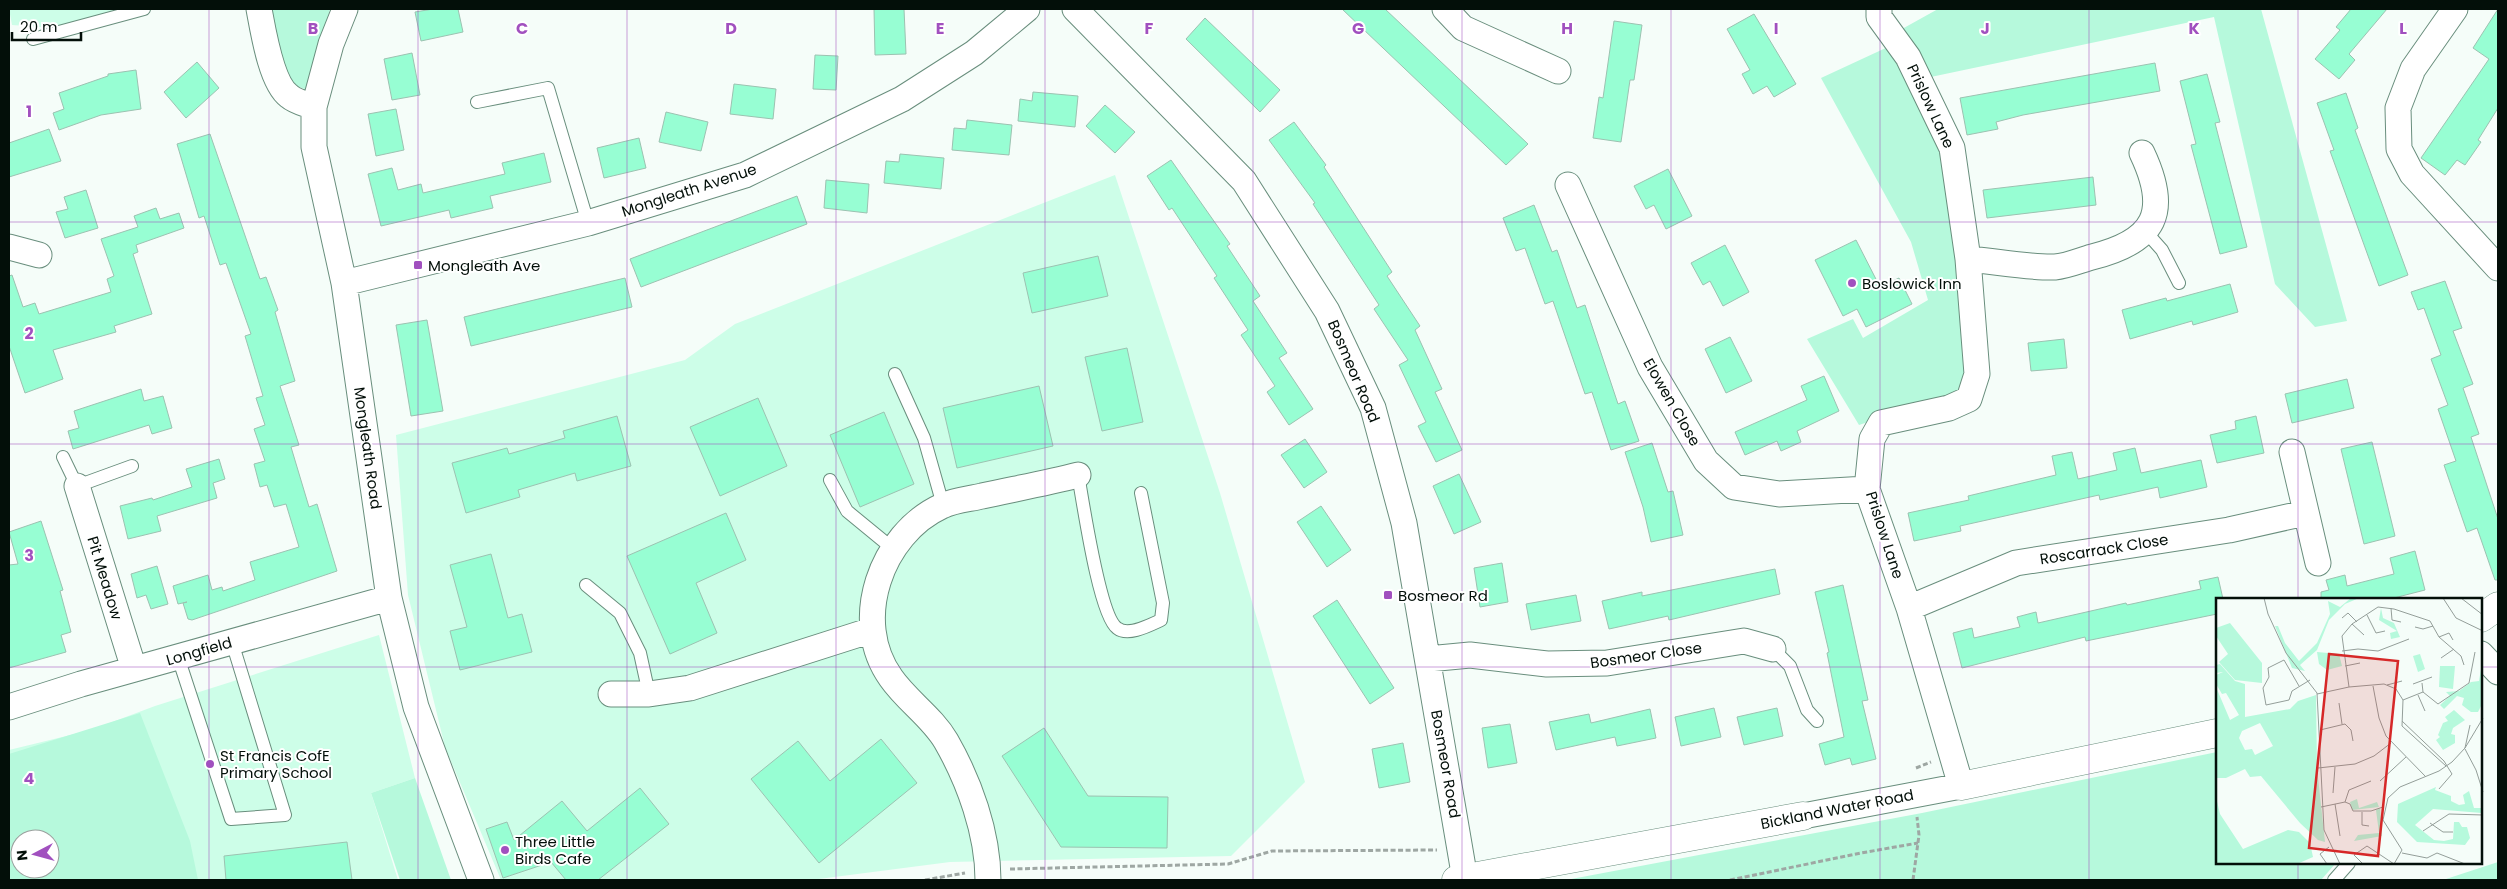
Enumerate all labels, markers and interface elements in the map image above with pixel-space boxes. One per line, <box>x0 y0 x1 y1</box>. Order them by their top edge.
scale bar <box>12 10 81 42</box>
text: 20 m <box>20 16 58 37</box>
text: B <box>308 17 318 40</box>
text: C <box>516 17 528 40</box>
text: D <box>725 17 737 40</box>
text: E <box>936 17 944 40</box>
text: F <box>1145 17 1154 40</box>
text: G <box>1352 17 1364 40</box>
text: H <box>1561 17 1573 40</box>
text: I <box>1774 17 1778 40</box>
text: J <box>1980 17 1990 40</box>
text: K <box>2188 17 2200 40</box>
text: L <box>2399 17 2407 40</box>
street label: Prislow Lane <box>1902 60 1960 152</box>
text: 1 <box>26 100 32 123</box>
street label: Mongleath Avenue <box>619 158 759 222</box>
place label: Mongleath Ave <box>428 255 540 276</box>
marker: Mongleath Ave <box>412 259 424 271</box>
place label: Boslowick Inn <box>1862 273 1962 294</box>
marker: Boslowick Inn <box>1846 277 1858 289</box>
street label: Bosmeor Road <box>1323 316 1385 426</box>
text: 2 <box>24 322 34 345</box>
street label: Elowen Close <box>1638 354 1706 450</box>
street label: Mongleath Road <box>349 385 387 511</box>
street label: Prislow Lane <box>1861 489 1909 581</box>
street label: Roscarrack Close <box>2038 528 2170 570</box>
street label: Pit Meadow <box>82 534 128 623</box>
text: 3 <box>24 544 34 567</box>
place label: Bosmeor Rd <box>1398 585 1488 606</box>
marker: Bosmeor Rd <box>1382 589 1394 601</box>
inset map <box>2216 598 2482 864</box>
street label: Longfield <box>164 632 234 670</box>
street label: Bosmeor Close <box>1589 637 1703 673</box>
street label: Bosmeor Road <box>1426 708 1466 820</box>
place label: St Francis CofE Primary School <box>220 745 332 783</box>
marker: St Francis CofE Primary School <box>204 758 216 770</box>
text: 4 <box>24 767 35 790</box>
street label: Bickland Water Road <box>1759 784 1915 834</box>
north arrow <box>10 829 60 879</box>
place label: Three Little Birds Cafe <box>515 831 595 869</box>
marker: Three Little Birds Cafe <box>499 844 511 856</box>
text: N <box>12 849 33 862</box>

